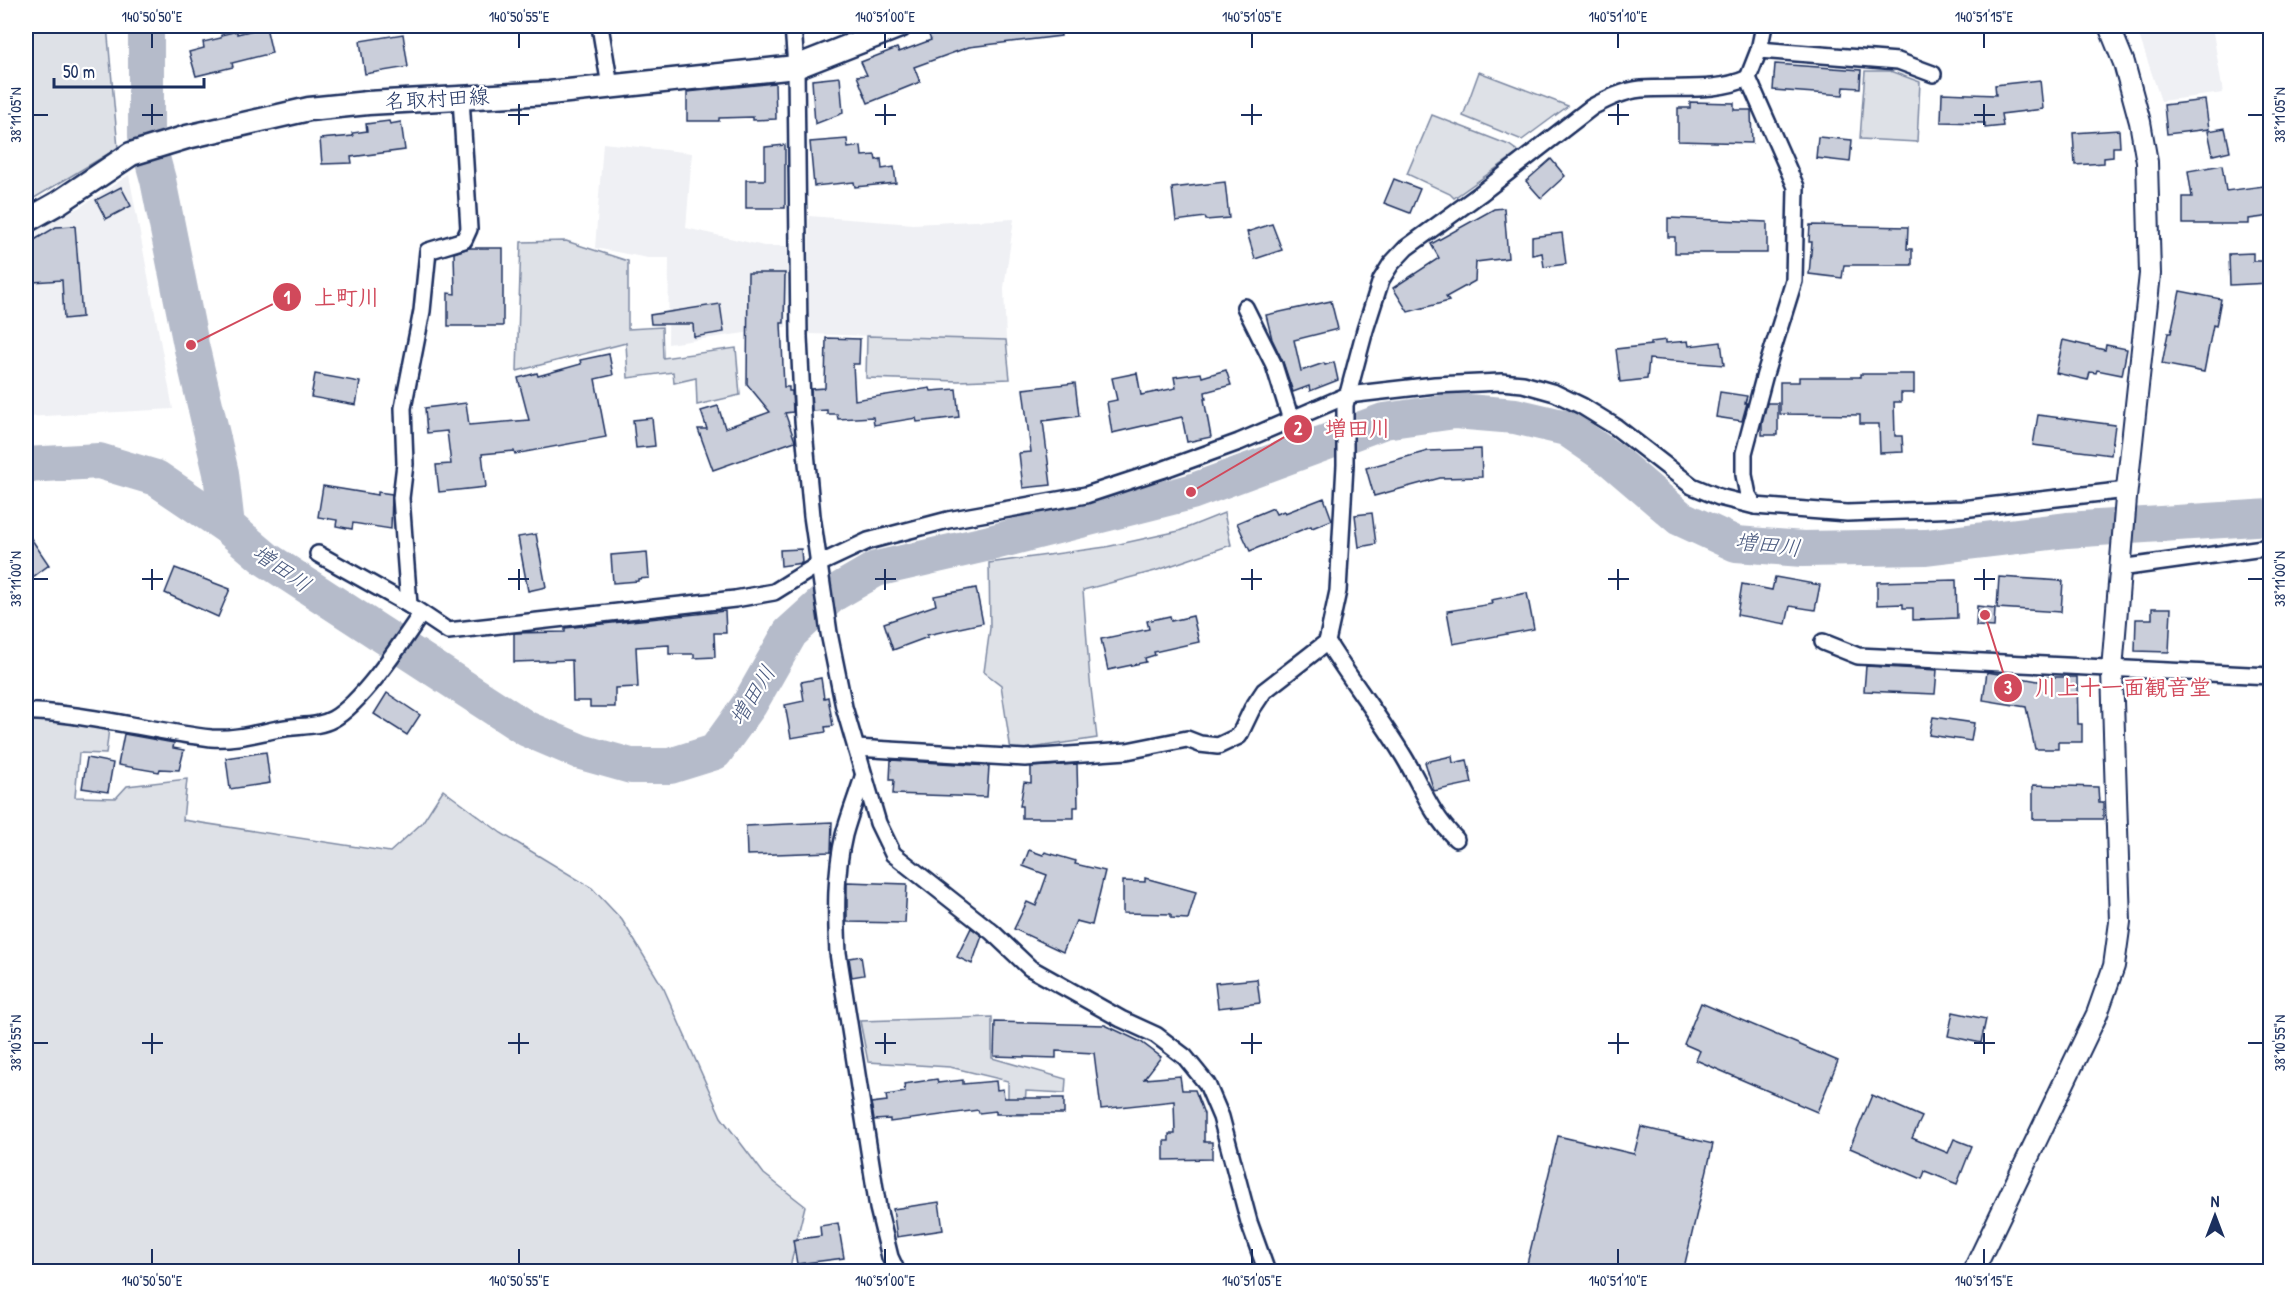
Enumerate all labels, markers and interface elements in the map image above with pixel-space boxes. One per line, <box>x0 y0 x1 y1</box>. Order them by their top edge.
text: 140°50'50"E <box>121 6 183 27</box>
text: 140°50'55"E <box>489 6 550 27</box>
text: 140°51'00"E <box>855 6 915 27</box>
text: 140°51'05"E <box>1222 6 1282 27</box>
text: 140°51'10"E <box>1589 6 1648 27</box>
text: 140°51'15"E <box>1955 6 2014 27</box>
scale bar <box>54 51 204 89</box>
text: 50 m <box>63 59 95 84</box>
street label: 名取村田線 <box>384 81 490 116</box>
text: 38°11'05"N <box>5 87 26 143</box>
text: 38°11'05"N <box>2269 87 2290 143</box>
callout: 上町川 <box>272 277 392 317</box>
text: 上町川 <box>314 282 380 312</box>
text: 1 <box>284 285 291 310</box>
callout: 増田川 <box>1283 409 1403 449</box>
text: 増田川 <box>1325 413 1391 443</box>
text: 2 <box>1294 416 1303 441</box>
water label: 増田川 <box>1733 525 1803 563</box>
water label: 増田川 <box>246 537 318 599</box>
text: 38°11'00"N <box>5 551 26 607</box>
text: 38°11'00"N <box>2269 551 2290 607</box>
water label: 増田川 <box>722 659 782 731</box>
callout: 川上十一面観音堂 <box>1993 668 2223 708</box>
text: 川上十一面観音堂 <box>2035 672 2211 702</box>
text: 3 <box>2004 675 2012 700</box>
text: 38°10'55"N <box>5 1015 26 1071</box>
text: 38°10'55"N <box>2269 1015 2290 1071</box>
north arrow <box>2185 1186 2245 1246</box>
text: N <box>2211 1190 2220 1212</box>
text: 140°50'50"E <box>121 1270 183 1291</box>
text: 140°50'55"E <box>489 1270 550 1291</box>
text: 140°51'00"E <box>855 1270 915 1291</box>
text: 140°51'05"E <box>1222 1270 1282 1291</box>
text: 140°51'10"E <box>1589 1270 1648 1291</box>
text: 140°51'15"E <box>1955 1270 2014 1291</box>

